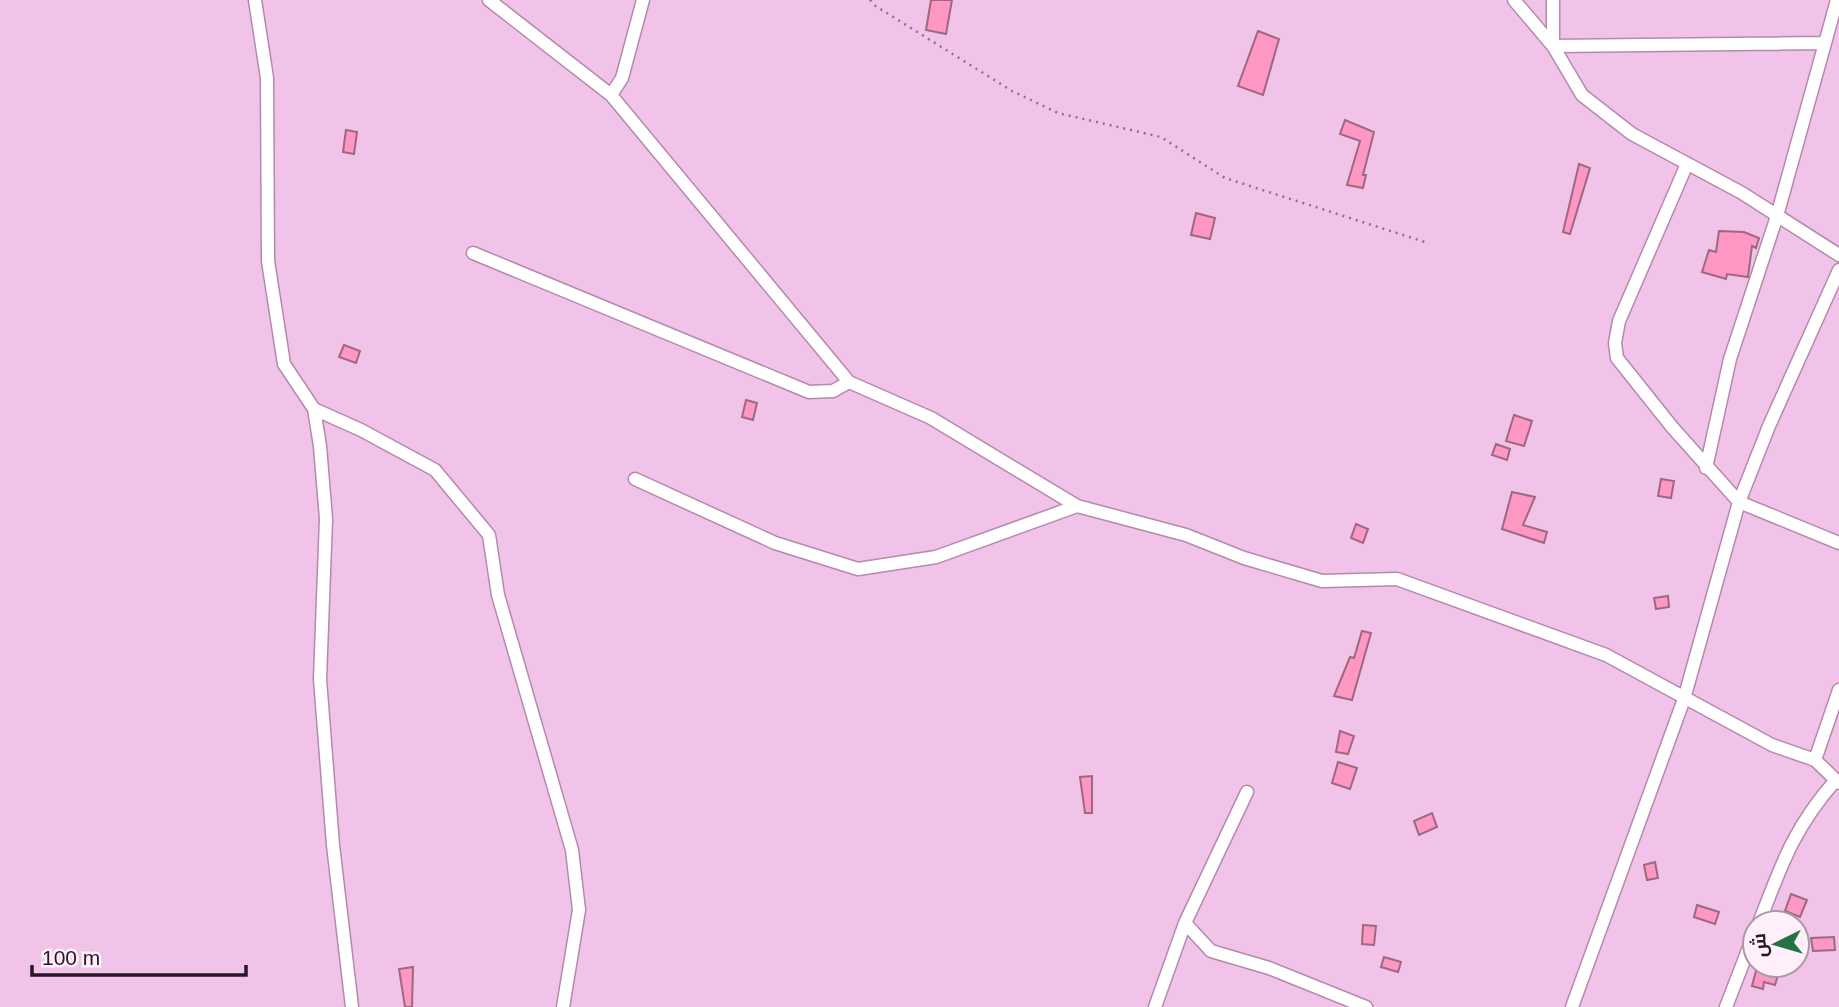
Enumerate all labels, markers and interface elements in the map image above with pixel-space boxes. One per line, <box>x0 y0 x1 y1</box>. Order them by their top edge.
north arrow <box>1741 909 1811 979</box>
text: ش <box>1748 932 1772 959</box>
scale bar <box>32 934 245 978</box>
text: 100 m <box>42 946 100 969</box>

